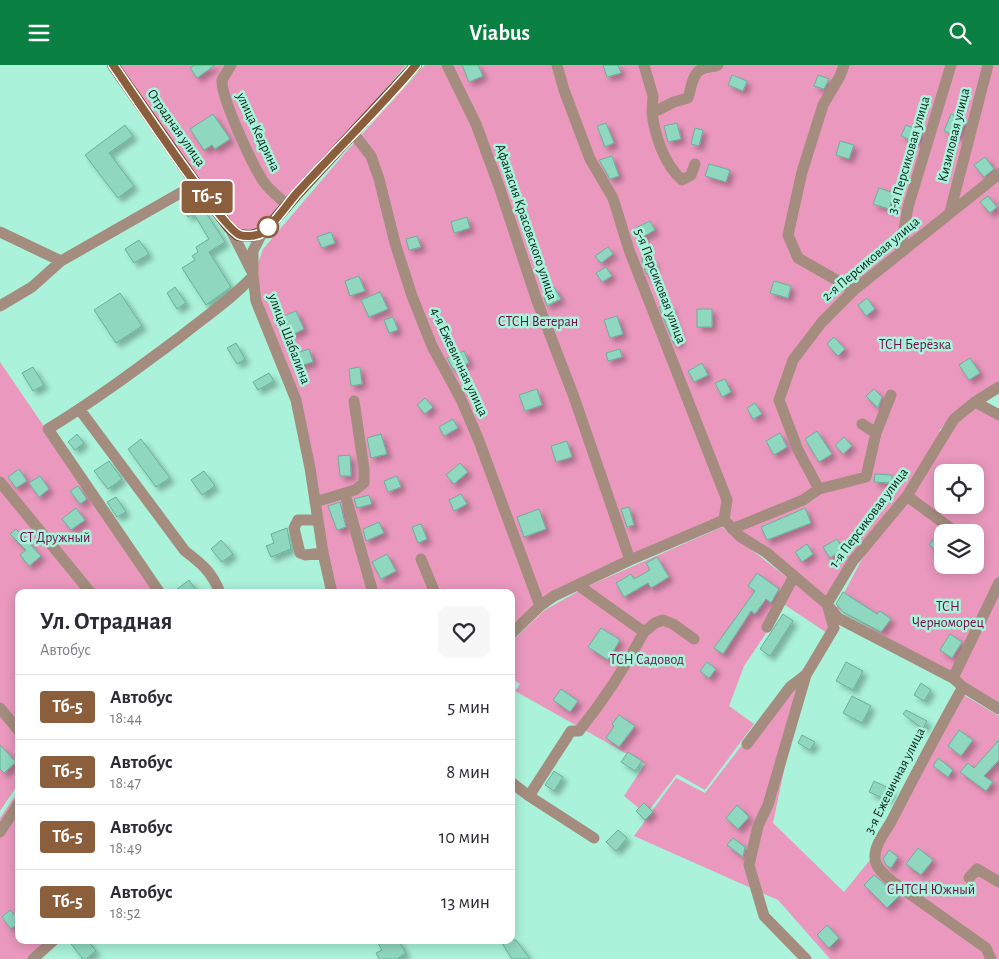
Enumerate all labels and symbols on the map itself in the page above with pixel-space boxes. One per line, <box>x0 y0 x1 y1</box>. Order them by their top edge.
street label: Кизиловая улица <box>936 86 973 183</box>
street label: Отрадная улица <box>144 87 208 170</box>
street label: улица Кедрина <box>233 90 283 174</box>
street label: 3-я Персиковая улица <box>885 94 933 215</box>
street label: Афанасия Красовского улица <box>493 142 559 302</box>
line badge: Тб-5 <box>172 181 242 213</box>
street label: 2-я Персиковая улица <box>820 214 923 304</box>
unlabelled marker <box>257 216 279 238</box>
street label: 5-я Персиковая улица <box>632 227 689 346</box>
street label: улица Шабалина <box>265 291 313 387</box>
street label: 4-я Ежевичная улица <box>428 305 491 419</box>
park label: СТСН Ветеран <box>498 315 578 329</box>
park label: ТСН Берёзка <box>879 338 952 352</box>
street label: 1-я Персиковая улица <box>827 465 911 570</box>
park label: СТ Дружный <box>19 531 91 545</box>
park label: ТСН Черноморец <box>912 600 984 630</box>
park label: ТСН Садовод <box>610 653 684 667</box>
street label: 3-я Ежевичная улица <box>862 725 928 836</box>
park label: СНТСН Южный <box>887 883 975 897</box>

